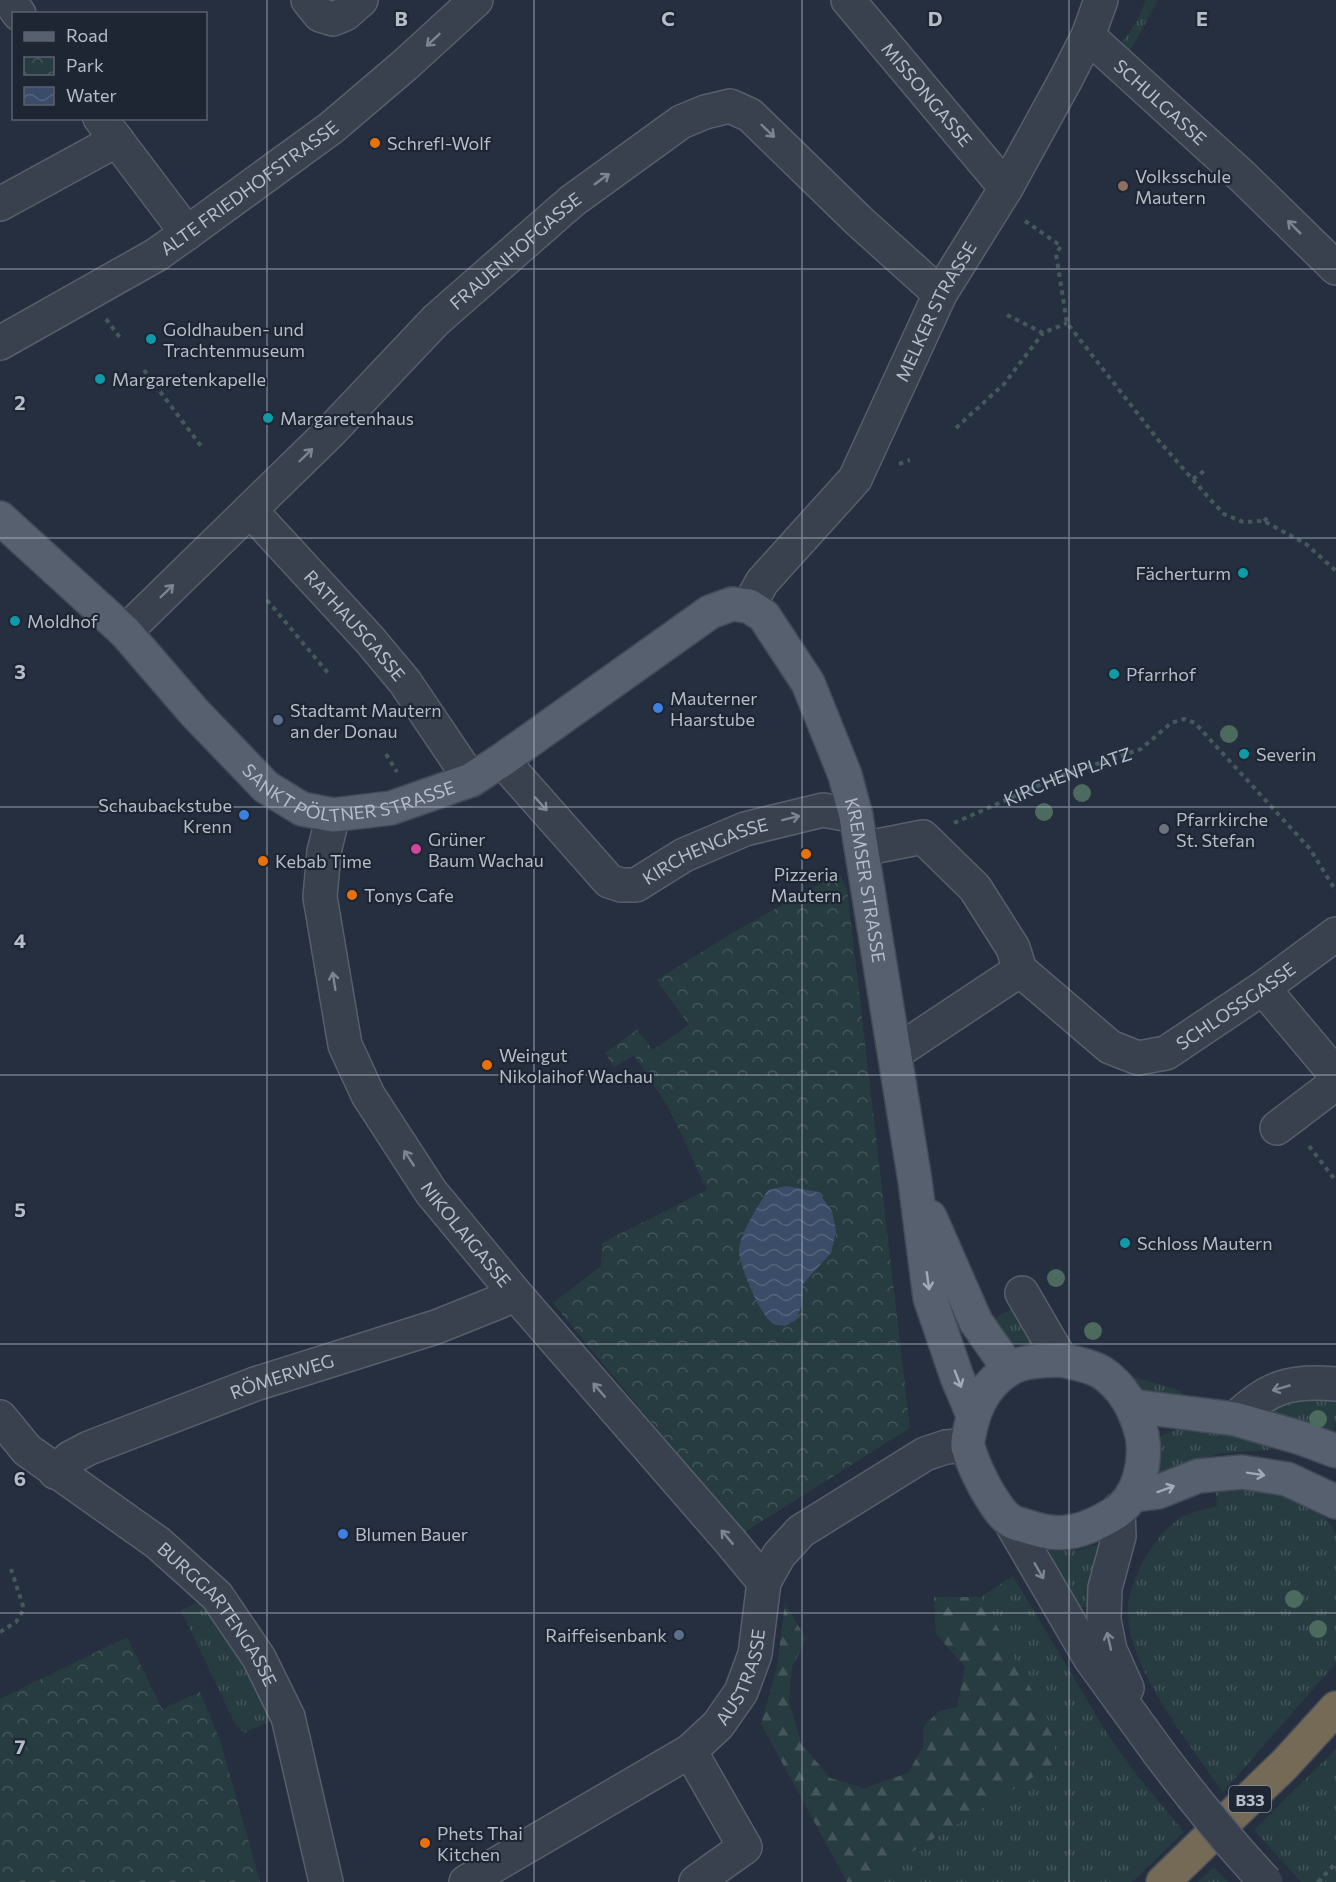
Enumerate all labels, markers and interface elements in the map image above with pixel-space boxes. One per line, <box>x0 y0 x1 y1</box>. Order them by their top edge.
text: B <box>394 6 408 30</box>
text: C <box>661 6 675 30</box>
text: D <box>928 6 942 30</box>
text: E <box>1196 6 1208 30</box>
legend <box>12 12 207 120</box>
text: Road <box>66 24 108 46</box>
one-way arrow <box>426 32 441 46</box>
street label: MISSONGASSE <box>877 38 977 151</box>
text: Park <box>66 54 104 76</box>
street label: SCHULGASSE <box>1110 54 1211 149</box>
text: Water <box>66 84 117 106</box>
street label: ALTE FRIEDHOFSTRASSE <box>156 116 343 260</box>
one-way arrow <box>760 124 775 139</box>
place label: Schrefl-Wolf <box>387 132 492 154</box>
marker: Schrefl-Wolf <box>368 136 382 150</box>
place label: Volksschule Mautern <box>1135 165 1231 208</box>
one-way arrow <box>594 173 610 185</box>
marker: Volksschule Mautern <box>1116 179 1130 193</box>
street label: FRAUENHOFGASSE <box>445 187 585 314</box>
one-way arrow <box>1287 220 1302 235</box>
street label: MELKER STRASSE <box>890 238 981 385</box>
place label: Goldhauben- und Trachtenmuseum <box>163 318 305 361</box>
marker: Goldhauben- und Trachtenmuseum <box>144 332 158 346</box>
place label: Margaretenkapelle <box>112 368 266 390</box>
marker: Margaretenkapelle <box>93 372 107 386</box>
text: 2 <box>14 390 26 414</box>
place label: Margaretenhaus <box>280 407 414 429</box>
marker: Margaretenhaus <box>261 411 275 425</box>
one-way arrow <box>299 447 314 462</box>
place label: Fächerturm <box>1135 562 1231 584</box>
street label: RATHAUSGASSE <box>300 565 410 685</box>
marker: Fächerturm <box>1236 566 1250 580</box>
one-way arrow <box>160 584 175 599</box>
place label: Moldhof <box>27 610 99 632</box>
marker: Moldhof <box>8 614 22 628</box>
text: 3 <box>14 659 26 683</box>
place label: Pfarrhof <box>1126 663 1197 685</box>
marker: Pfarrhof <box>1107 667 1121 681</box>
place label: Mauterner Haarstube <box>670 687 757 730</box>
place label: Stadtamt Mautern an der Donau <box>290 699 442 742</box>
marker: Mauterner Haarstube <box>651 701 665 715</box>
marker: Stadtamt Mautern an der Donau <box>271 713 285 727</box>
street label: KIRCHENPLATZ <box>1000 742 1134 811</box>
place label: Severin <box>1256 743 1316 765</box>
marker: Severin <box>1237 747 1251 761</box>
street label: SANKT PÖLTNER STRASSE <box>238 759 458 826</box>
place label: Schaubackstube Krenn <box>98 794 232 837</box>
street label: KREMSER STRASSE <box>841 795 891 964</box>
one-way arrow <box>534 796 548 811</box>
marker: Schaubackstube Krenn <box>237 808 251 822</box>
place label: Pfarrkirche St. Stefan <box>1176 808 1268 851</box>
one-way arrow <box>781 812 800 824</box>
street label: KIRCHENGASSE <box>638 813 770 889</box>
marker: Pfarrkirche St. Stefan <box>1157 822 1171 836</box>
place label: Grüner Baum Wachau <box>428 828 544 871</box>
marker: Grüner Baum Wachau <box>409 842 423 856</box>
marker: Pizzeria Mautern <box>799 847 813 861</box>
place label: Kebab Time <box>275 850 371 872</box>
marker: Kebab Time <box>256 854 270 868</box>
place label: Pizzeria Mautern <box>771 863 841 906</box>
place label: Tonys Cafe <box>364 884 454 906</box>
marker: Tonys Cafe <box>345 888 359 902</box>
text: 4 <box>14 928 26 952</box>
street label: SCHLOSSGASSE <box>1172 957 1299 1054</box>
one-way arrow <box>329 972 340 992</box>
place label: Weingut Nikolaihof Wachau <box>499 1044 653 1087</box>
marker: Weingut Nikolaihof Wachau <box>480 1058 494 1072</box>
one-way arrow <box>403 1151 415 1167</box>
street label: NIKOLAIGASSE <box>416 1178 516 1291</box>
text: 5 <box>14 1197 26 1221</box>
place label: Schloss Mautern <box>1137 1232 1273 1254</box>
marker: Schloss Mautern <box>1118 1236 1132 1250</box>
one-way arrow <box>923 1271 934 1290</box>
street label: RÖMERWEG <box>227 1349 337 1404</box>
one-way arrow <box>954 1369 965 1388</box>
one-way arrow <box>592 1383 606 1398</box>
one-way arrow <box>1272 1383 1291 1394</box>
text: 6 <box>14 1466 26 1490</box>
one-way arrow <box>1246 1469 1266 1480</box>
one-way arrow <box>1156 1483 1175 1494</box>
place label: Blumen Bauer <box>355 1523 468 1545</box>
marker: Blumen Bauer <box>336 1527 350 1541</box>
one-way arrow <box>720 1530 734 1545</box>
street label: BURGGARTENGASSE <box>153 1537 282 1689</box>
one-way arrow <box>1034 1563 1046 1580</box>
place label: Raiffeisenbank <box>545 1624 667 1646</box>
marker: Raiffeisenbank <box>672 1628 686 1642</box>
street label: AUSTRASSE <box>711 1628 769 1729</box>
one-way arrow <box>1102 1632 1114 1651</box>
text: 7 <box>15 1734 26 1758</box>
road number: B33 <box>1229 1786 1271 1812</box>
place label: Phets Thai Kitchen <box>437 1822 523 1865</box>
marker: Phets Thai Kitchen <box>418 1836 432 1850</box>

